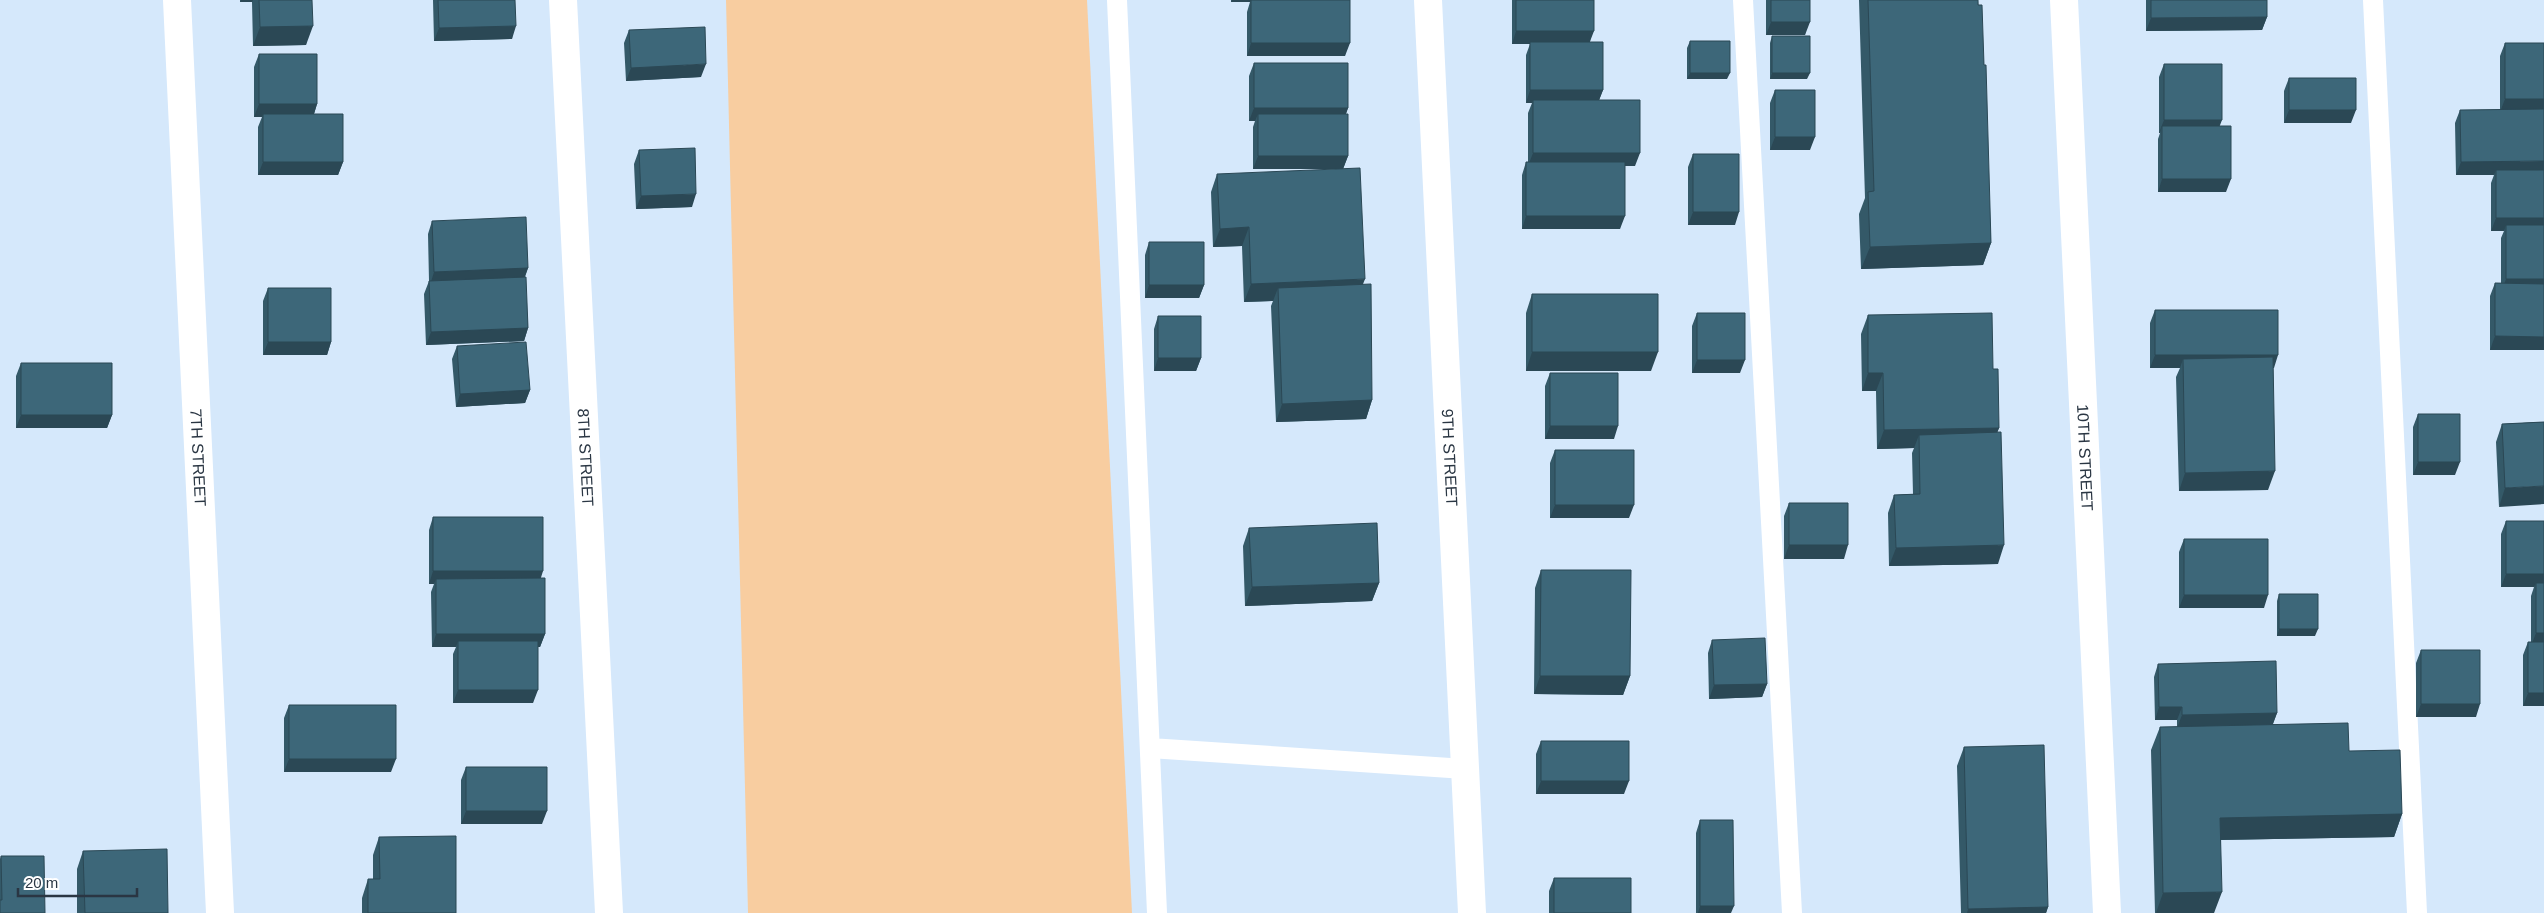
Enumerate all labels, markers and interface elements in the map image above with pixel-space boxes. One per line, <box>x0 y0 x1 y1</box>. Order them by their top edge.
street label: 10TH STREET <box>2075 404 2097 511</box>
street label: 7TH STREET <box>188 408 209 507</box>
street label: 8TH STREET <box>575 408 597 507</box>
street label: 9TH STREET <box>1439 408 1461 507</box>
scale bar <box>18 866 136 898</box>
text: 20 m <box>25 874 58 891</box>

